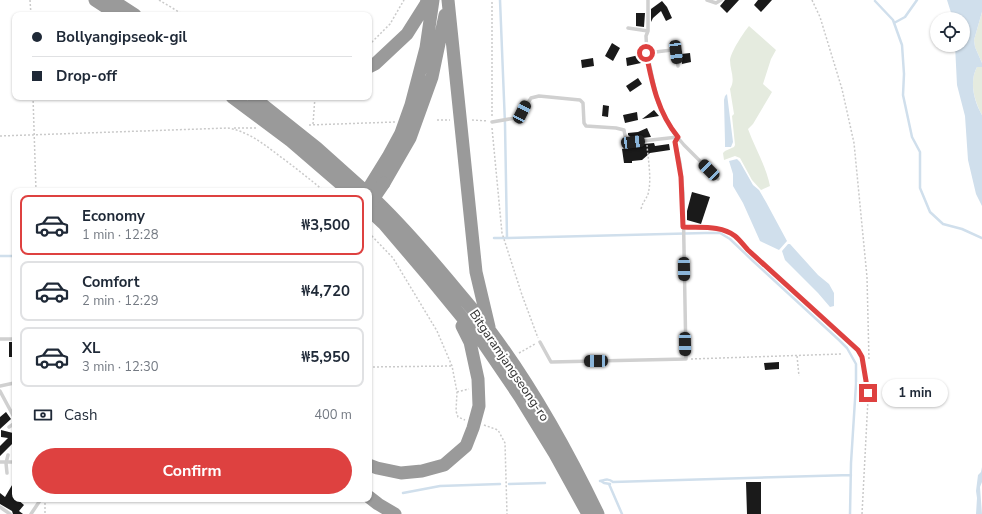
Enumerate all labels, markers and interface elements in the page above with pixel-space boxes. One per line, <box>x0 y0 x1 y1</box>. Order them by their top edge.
map controls <box>930 12 970 52</box>
button: locate <box>930 12 970 52</box>
text: Bollyangipseok-gil <box>56 27 187 47</box>
car <box>669 39 683 65</box>
route start <box>637 44 655 62</box>
text: Drop-off <box>56 66 117 86</box>
car <box>511 99 533 125</box>
car <box>620 135 646 149</box>
car <box>696 157 722 183</box>
text: Economy <box>82 206 145 226</box>
icon: car <box>34 207 70 243</box>
text: ₩3,500 <box>301 215 350 235</box>
text: 1 min · 12:28 <box>82 226 158 244</box>
car <box>678 257 690 281</box>
text: Comfort <box>82 272 139 292</box>
icon: car <box>34 273 70 309</box>
text: ₩4,720 <box>301 281 350 301</box>
text: 2 min · 12:29 <box>82 292 158 310</box>
street label: Bitgaramjangseong-ro <box>465 306 553 425</box>
car <box>679 332 691 356</box>
text: XL <box>82 338 101 358</box>
icon: car <box>34 339 70 375</box>
text: ₩5,950 <box>301 347 350 367</box>
car <box>584 355 608 367</box>
text: 3 min · 12:30 <box>82 358 158 376</box>
callout: 1 min <box>882 379 948 407</box>
route end <box>859 384 877 402</box>
text: 1 min <box>898 384 932 402</box>
icon: cash <box>32 404 54 426</box>
text: Cash <box>64 405 98 425</box>
text: 400 m <box>314 406 352 424</box>
button: Confirm <box>32 448 352 494</box>

